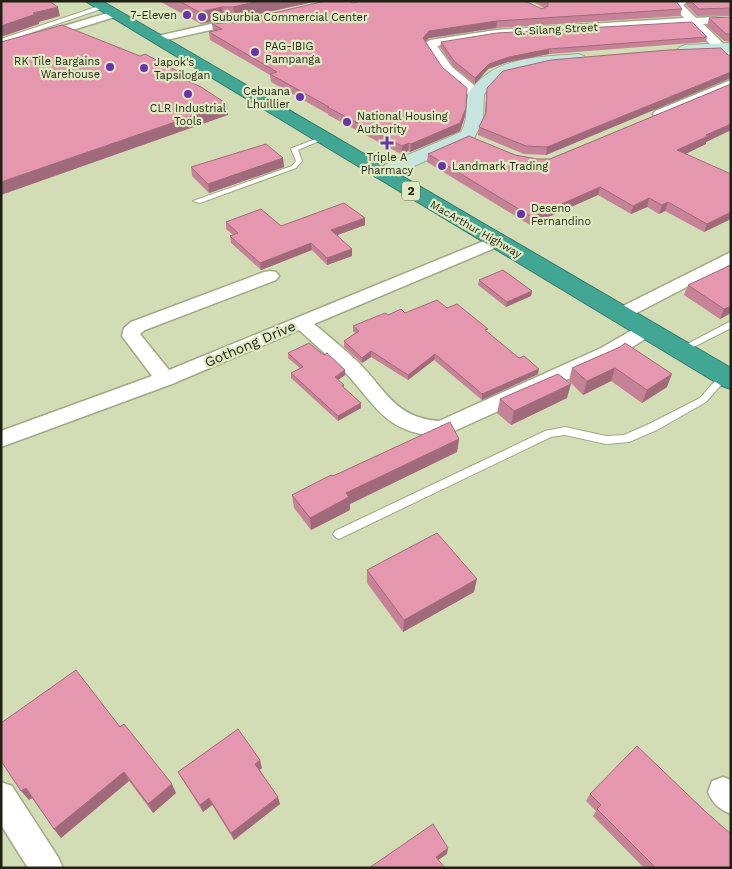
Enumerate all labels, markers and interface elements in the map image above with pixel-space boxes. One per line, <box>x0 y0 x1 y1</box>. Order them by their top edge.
place label: 7-Eleven <box>130 9 177 22</box>
marker: 7-Eleven <box>181 9 193 21</box>
marker: Suburbia Commercial Center <box>196 11 208 23</box>
place label: Suburbia Commercial Center <box>212 11 368 24</box>
street label: G. Silang Street <box>514 21 599 38</box>
place label: PAG-IBIG Pampanga <box>265 40 320 66</box>
marker: PAG-IBIG Pampanga <box>249 46 261 58</box>
place label: RK Tile Bargains Warehouse <box>14 55 100 81</box>
place label: Japok's Tapsilogan <box>154 56 210 82</box>
marker: RK Tile Bargains Warehouse <box>104 61 116 73</box>
marker: Japok's Tapsilogan <box>138 62 150 74</box>
place label: Cebuana Lhuillier <box>243 85 291 111</box>
marker: CLR Industrial Tools <box>182 88 194 100</box>
marker: Cebuana Lhuillier <box>294 91 306 103</box>
place label: CLR Industrial Tools <box>150 102 227 128</box>
place label: National Housing Authority <box>357 110 448 136</box>
marker: National Housing Authority <box>341 116 353 128</box>
marker: Triple A Pharmacy <box>381 137 393 149</box>
place label: Triple A Pharmacy <box>361 151 414 177</box>
marker: Landmark Trading <box>436 160 448 172</box>
place label: Landmark Trading <box>452 160 548 173</box>
road number: 2 <box>402 182 420 200</box>
street label: MacArthur Highway <box>428 198 524 261</box>
place label: Deseno Fernandino <box>531 202 591 228</box>
marker: Deseno Fernandino <box>515 208 527 220</box>
street label: Gothong Drive <box>202 318 298 370</box>

